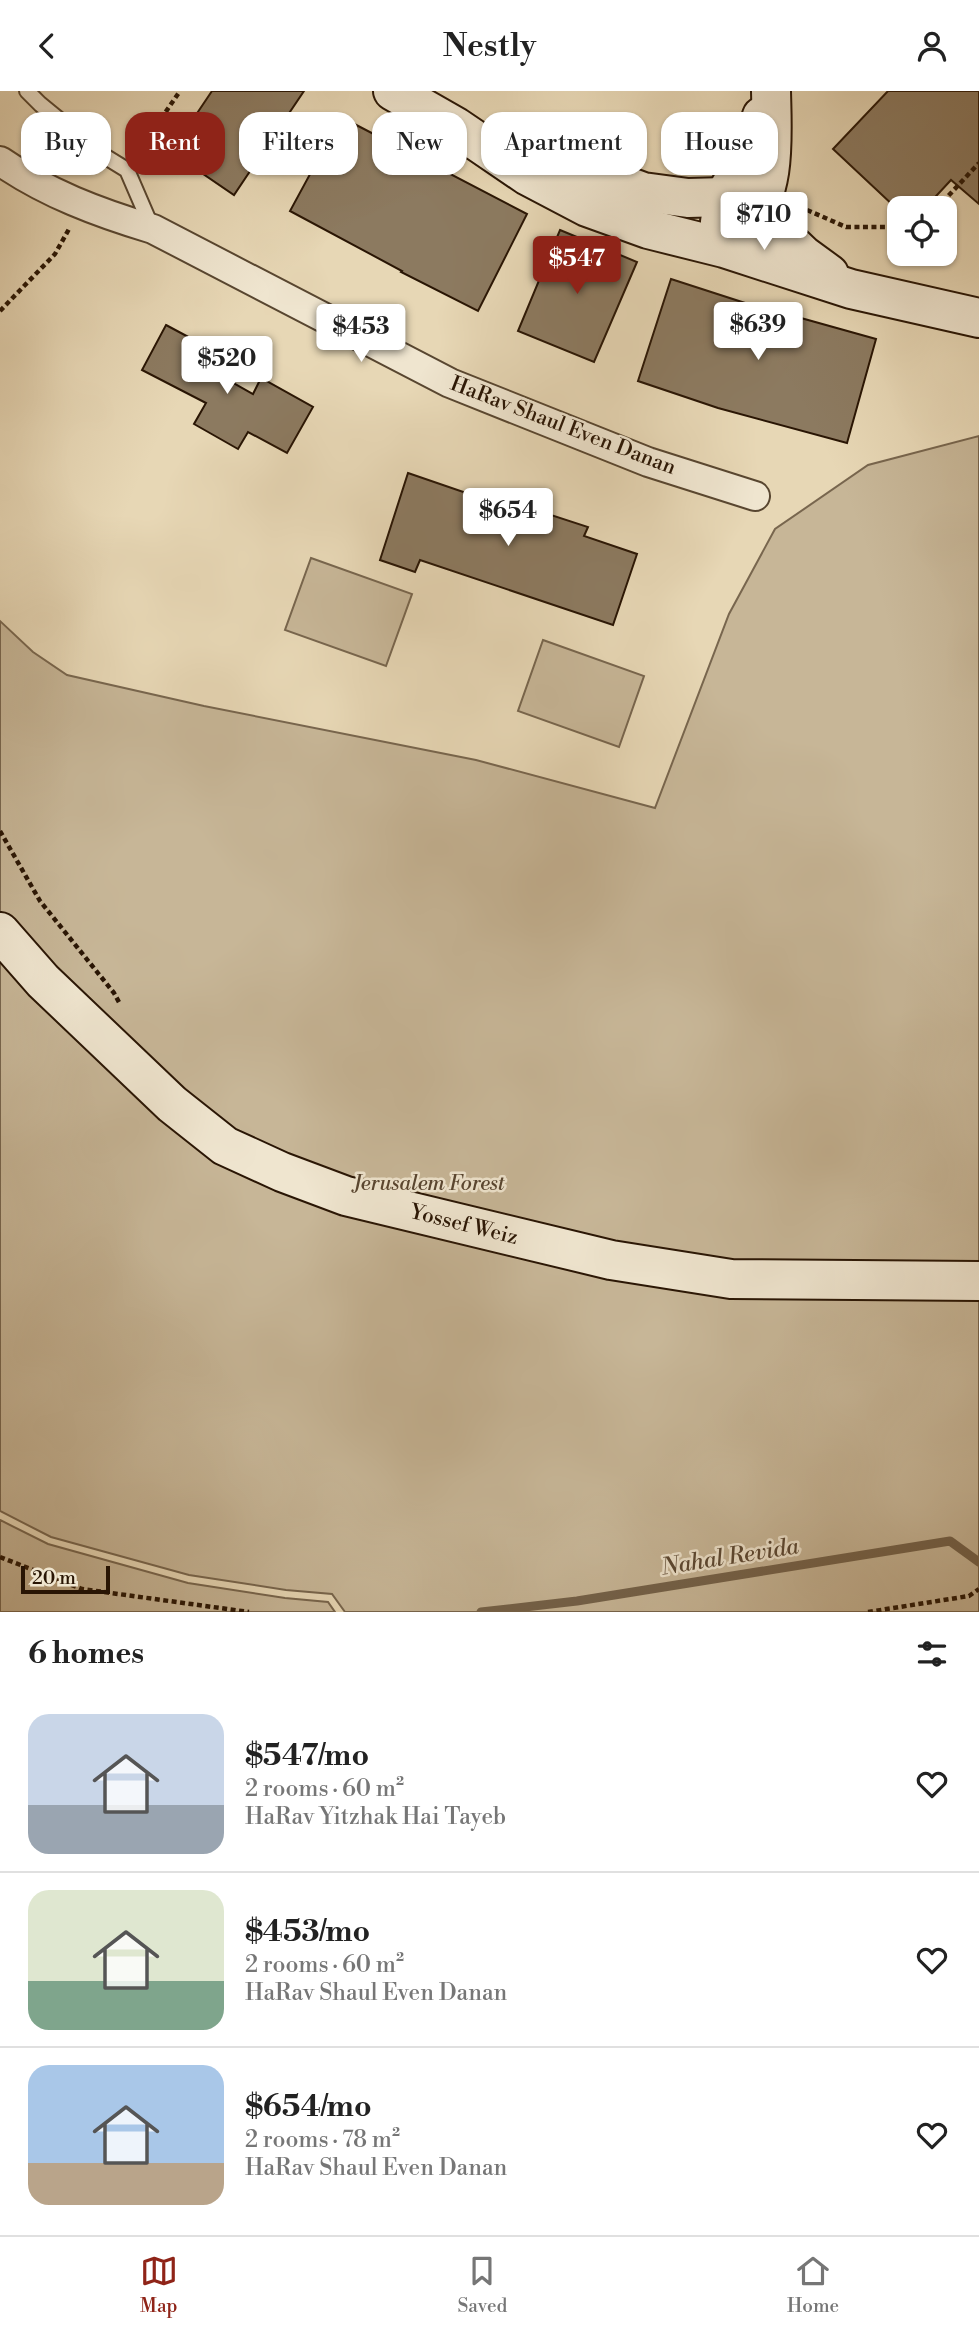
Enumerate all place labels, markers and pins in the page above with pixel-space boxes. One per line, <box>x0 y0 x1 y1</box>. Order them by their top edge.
pin: $710 <box>723 193 805 252</box>
pin: $547 <box>536 237 618 296</box>
pin: $639 <box>717 303 799 362</box>
pin: $453 <box>320 305 402 364</box>
pin: $520 <box>186 337 268 396</box>
pin: $654 <box>467 489 549 548</box>

